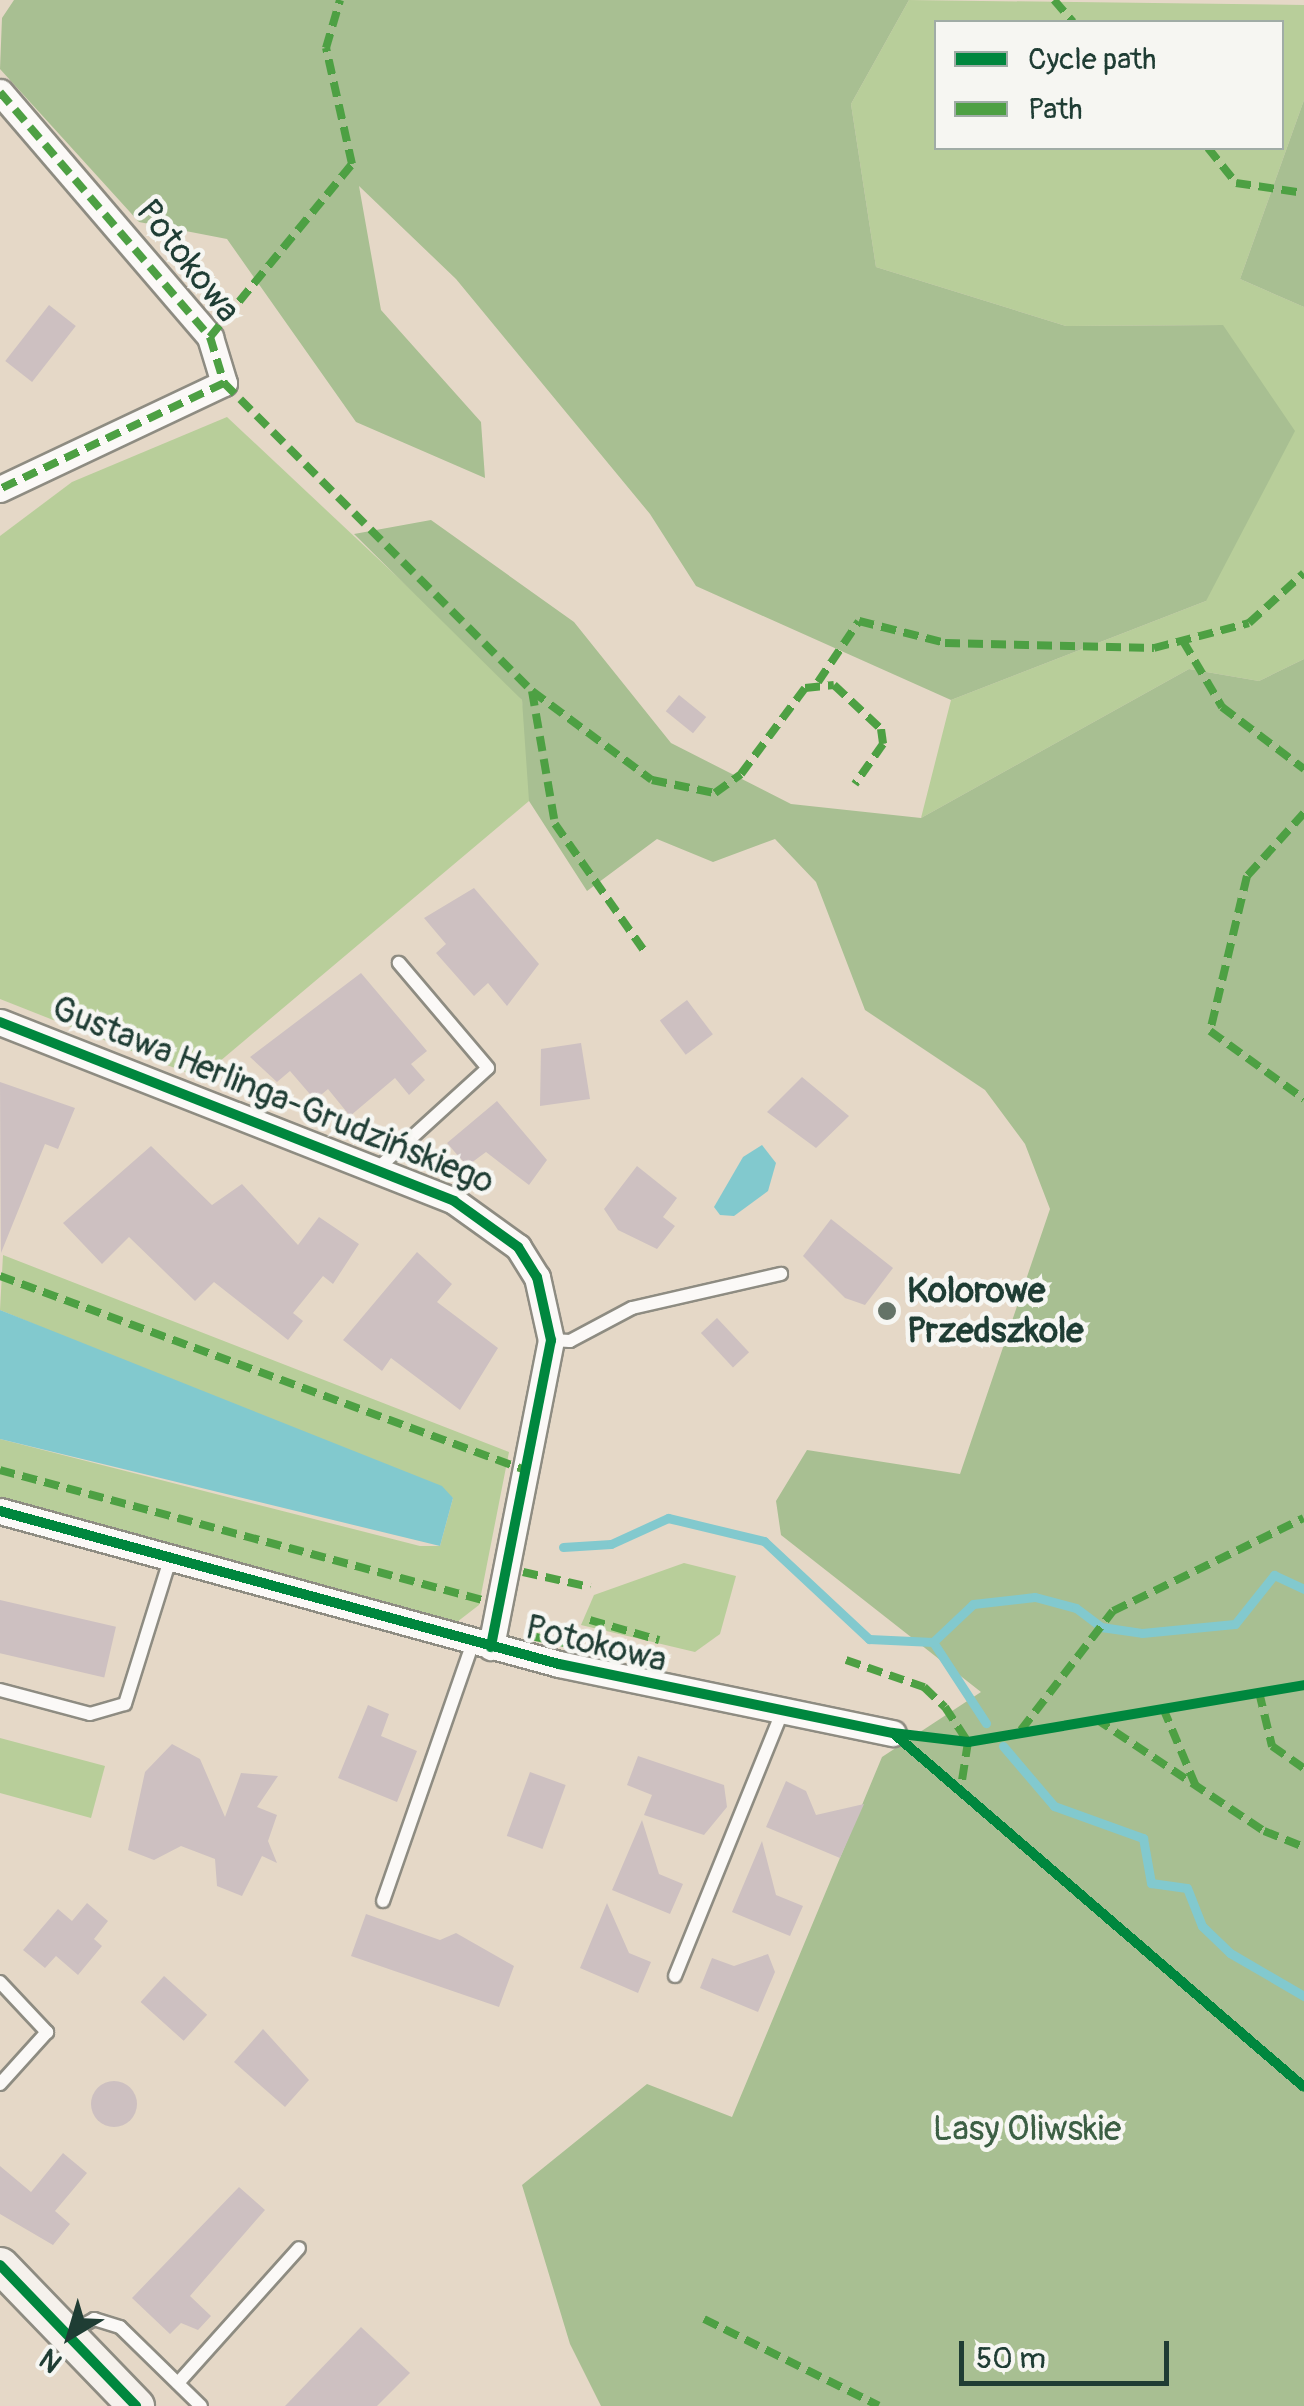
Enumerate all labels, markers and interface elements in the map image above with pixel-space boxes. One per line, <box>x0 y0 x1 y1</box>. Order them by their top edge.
legend <box>934 20 1284 150</box>
text: Cycle path <box>1028 41 1156 78</box>
text: Path <box>1028 91 1083 128</box>
street label: Potokowa <box>127 191 249 331</box>
street label: Gustawa Herlinga-Grudzińskiego <box>46 987 500 1203</box>
place label: Kolorowe Przedszkole <box>907 1270 1084 1352</box>
marker: Kolorowe Przedszkole <box>876 1300 898 1322</box>
street label: Potokowa <box>521 1606 671 1682</box>
park label: Lasy Oliwskie <box>933 2108 1121 2150</box>
north arrow <box>20 2286 120 2386</box>
scale bar <box>964 2321 1174 2383</box>
text: N <box>33 2340 69 2380</box>
text: 50 m <box>976 2340 1046 2377</box>

